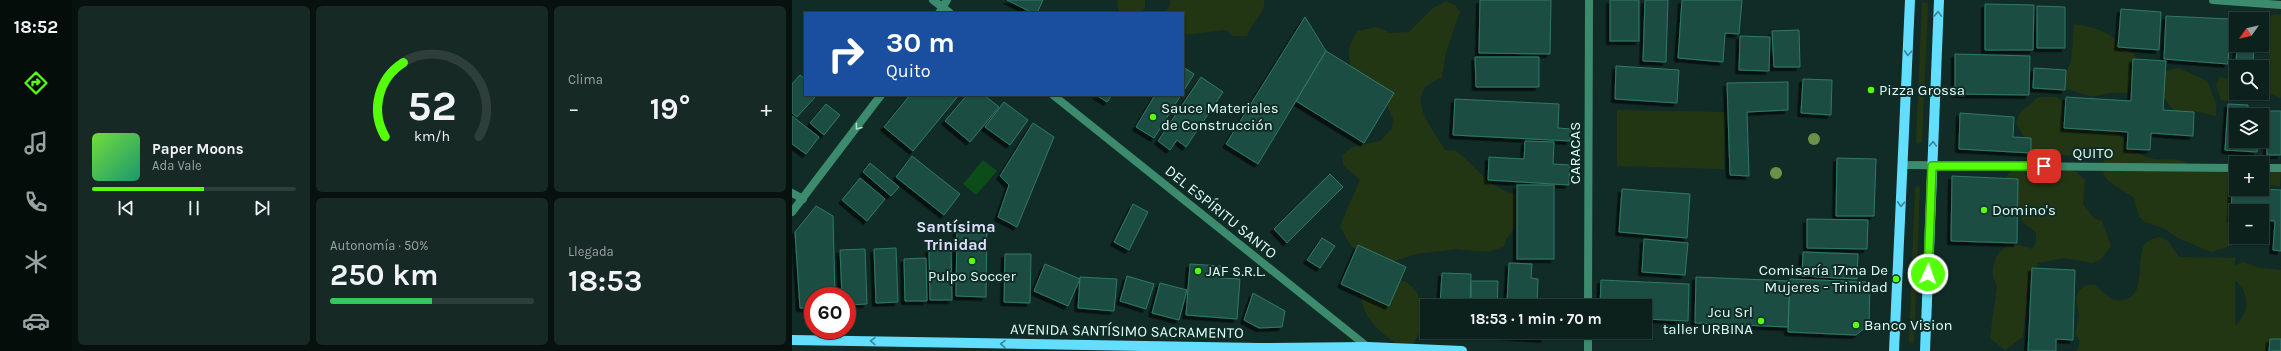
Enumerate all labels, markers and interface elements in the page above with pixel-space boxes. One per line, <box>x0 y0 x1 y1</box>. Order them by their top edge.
one-way arrow <box>1934 11 1942 17</box>
north arrow <box>2229 12 2269 52</box>
map controls <box>2229 12 2269 244</box>
text: 18:52 <box>14 16 58 38</box>
text: 30 m <box>886 26 955 59</box>
icon: right <box>820 28 872 80</box>
one-way arrow <box>1903 50 1912 56</box>
text: Quito <box>886 60 931 82</box>
button: search <box>2229 60 2269 100</box>
icon: directions <box>22 69 50 97</box>
text: Clima <box>568 72 603 87</box>
place label: Pizza Grossa <box>1879 81 1965 99</box>
text: 52 <box>407 82 457 130</box>
marker: Pizza Grossa <box>1866 85 1876 95</box>
text: 19° <box>650 91 690 127</box>
text: − <box>568 96 580 122</box>
text: + <box>760 96 772 122</box>
place label: Sauce Materiales de Construcción <box>1161 99 1279 134</box>
button: layers <box>2229 108 2269 148</box>
marker: Sauce Materiales de Construcción <box>1148 112 1158 122</box>
one-way arrow <box>856 122 863 129</box>
street label: CARACAS <box>1566 122 1584 184</box>
text: km/h <box>414 127 450 144</box>
icon: music <box>22 129 50 157</box>
text: Paper Moons <box>152 140 244 158</box>
one-way arrow <box>1929 141 1937 147</box>
street label: QUITO <box>2073 144 2113 162</box>
pin <box>2027 149 2061 183</box>
icon: arrive <box>2033 155 2055 177</box>
button: + <box>2229 156 2269 196</box>
text: Ada Vale <box>152 158 202 173</box>
street label: DEL ESPÍRITU SANTO <box>1162 161 1280 263</box>
icon: phone <box>22 188 50 216</box>
icon: previous <box>115 197 137 219</box>
icon: pause <box>183 197 205 219</box>
icon: next <box>251 197 273 219</box>
one-way arrow <box>1896 201 1905 207</box>
place label: Domino's <box>1992 201 2056 219</box>
button: − <box>2229 204 2269 244</box>
marker: Domino's <box>1979 205 1989 215</box>
district label: Santísima Trinidad <box>916 217 996 254</box>
text: Autonomía · 50% <box>330 238 428 253</box>
text: Llegada <box>568 244 614 259</box>
icon: climate <box>22 248 50 276</box>
position arrow <box>1907 253 1949 295</box>
marker: Pulpo Soccer <box>967 256 977 266</box>
text: 250 km <box>330 257 438 293</box>
place label: Comisaría 17ma De Mujeres - Trinidad <box>1759 261 1888 296</box>
place label: JAF S.R.L. <box>1206 262 1266 280</box>
text: 18:53 <box>568 263 642 299</box>
marker: JAF S.R.L. <box>1193 266 1203 276</box>
place label: Pulpo Soccer <box>928 267 1017 285</box>
marker: Comisaría 17ma De Mujeres - Trinidad <box>1891 274 1901 284</box>
speed limit sign: 60 <box>804 287 856 339</box>
place label: Jcu Srl taller URBINA <box>1663 303 1753 338</box>
icon: car <box>22 307 50 335</box>
text: 18:53 · 1 min · 70 m <box>1470 310 1602 328</box>
marker: Jcu Srl taller URBINA <box>1756 316 1766 326</box>
place label: Banco Vision <box>1864 316 1953 334</box>
street label: AVENIDA SANTÍSIMO SACRAMENTO <box>1010 320 1244 342</box>
marker: Banco Vision <box>1851 320 1861 330</box>
one-way arrow <box>870 337 876 346</box>
one-way arrow <box>1000 340 1006 348</box>

